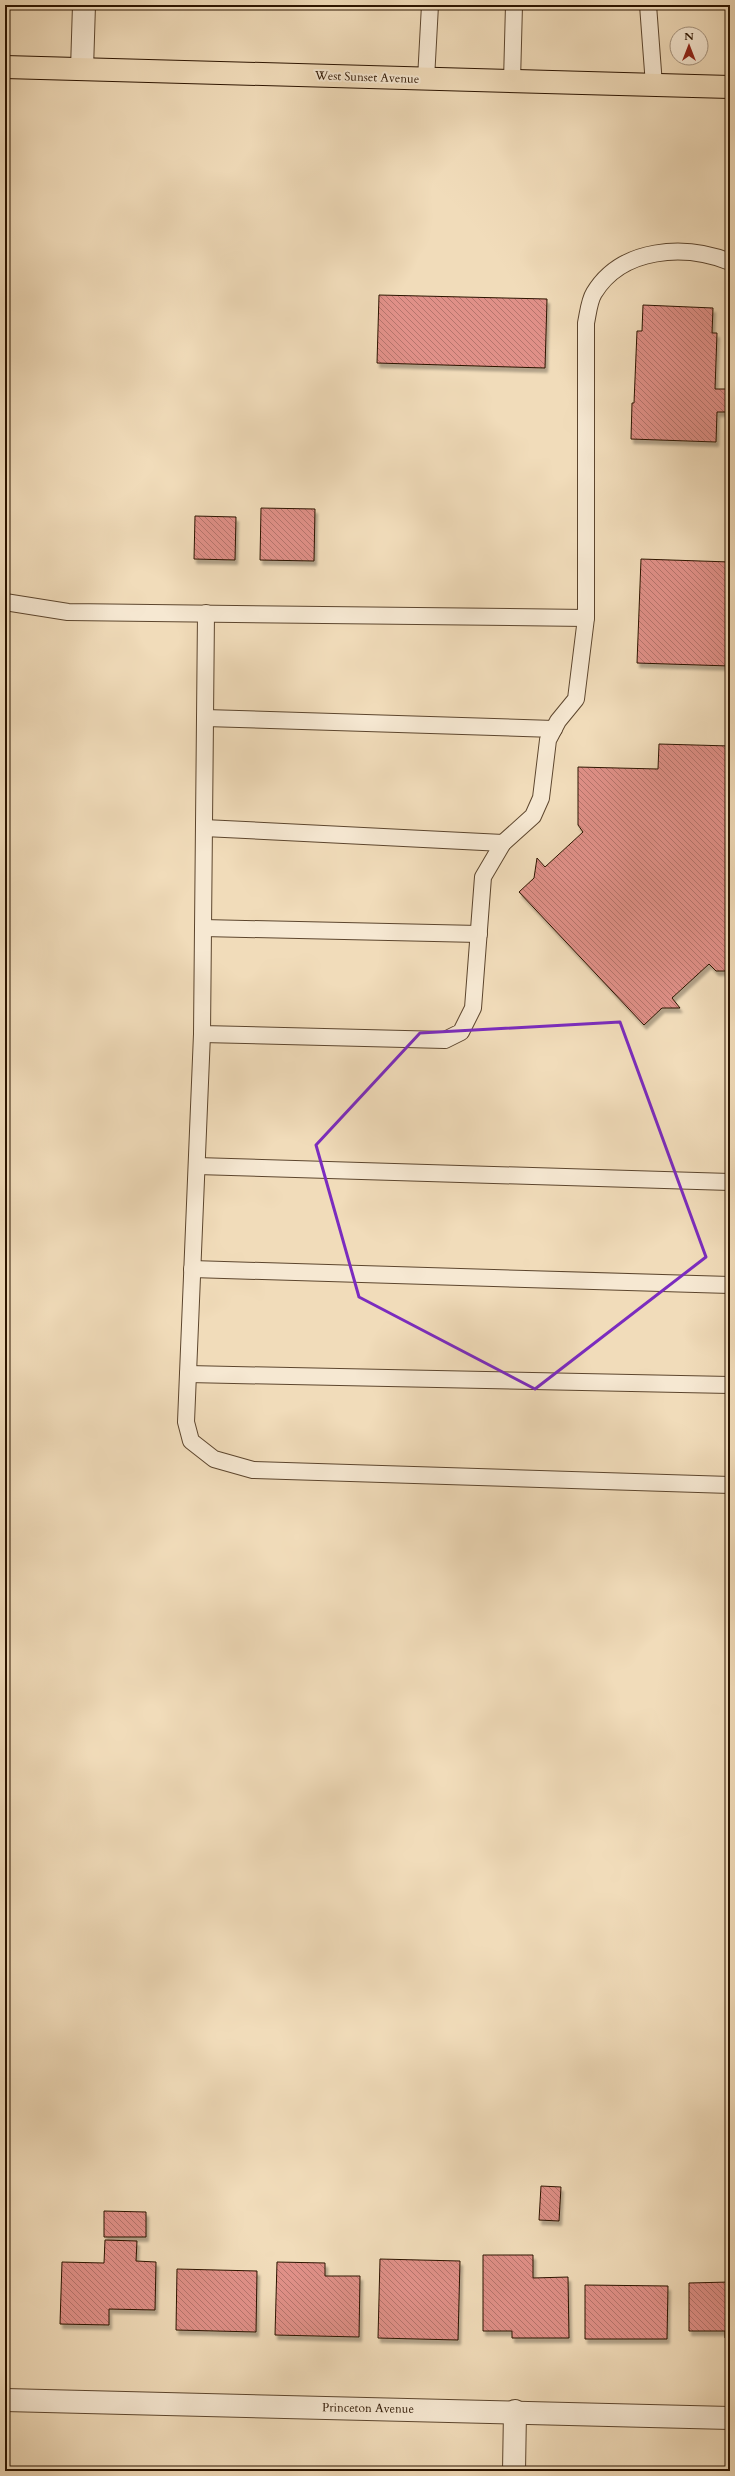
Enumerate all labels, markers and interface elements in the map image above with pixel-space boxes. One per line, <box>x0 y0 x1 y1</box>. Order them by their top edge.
north arrow <box>669 26 709 66</box>
text: N <box>684 29 694 44</box>
street label: West Sunset Avenue <box>313 67 420 87</box>
street label: Princeton Avenue <box>322 2399 414 2417</box>

